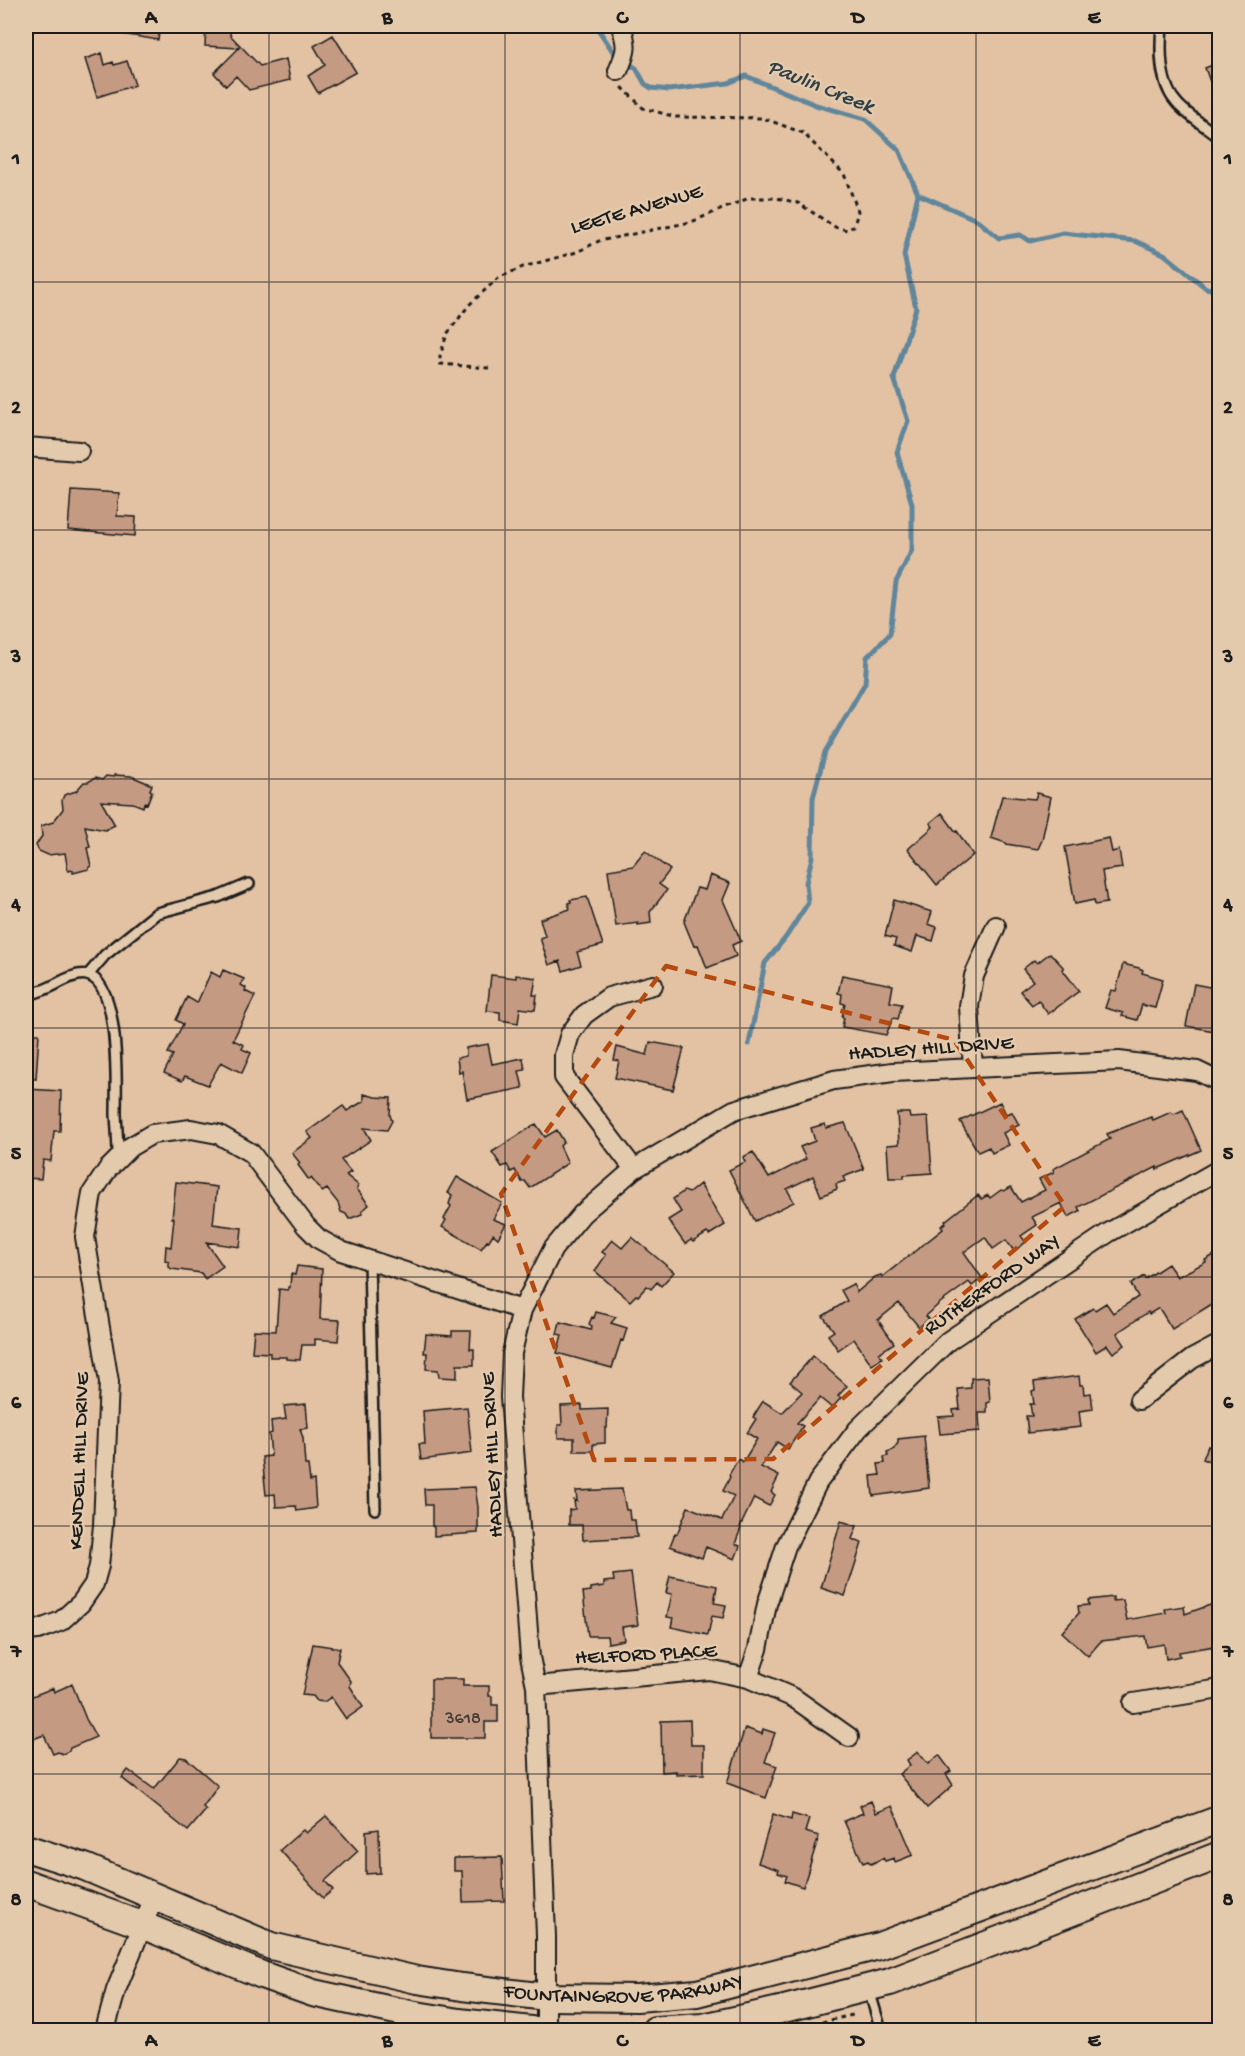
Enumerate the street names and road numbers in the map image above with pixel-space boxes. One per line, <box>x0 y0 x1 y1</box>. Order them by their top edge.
street label: LEETE AVENUE <box>568 180 707 242</box>
street label: HADLEY HILL DRIVE <box>848 1032 1015 1068</box>
street label: RUTHERFORD WAY <box>920 1230 1066 1342</box>
street label: KENDELL HILL DRIVE <box>65 1371 97 1550</box>
street label: HADLEY HILL DRIVE <box>477 1371 511 1538</box>
street label: HELFORD PLACE <box>574 1640 718 1672</box>
street label: FOUNTAINGROVE PARKWAY <box>501 1969 746 2011</box>

